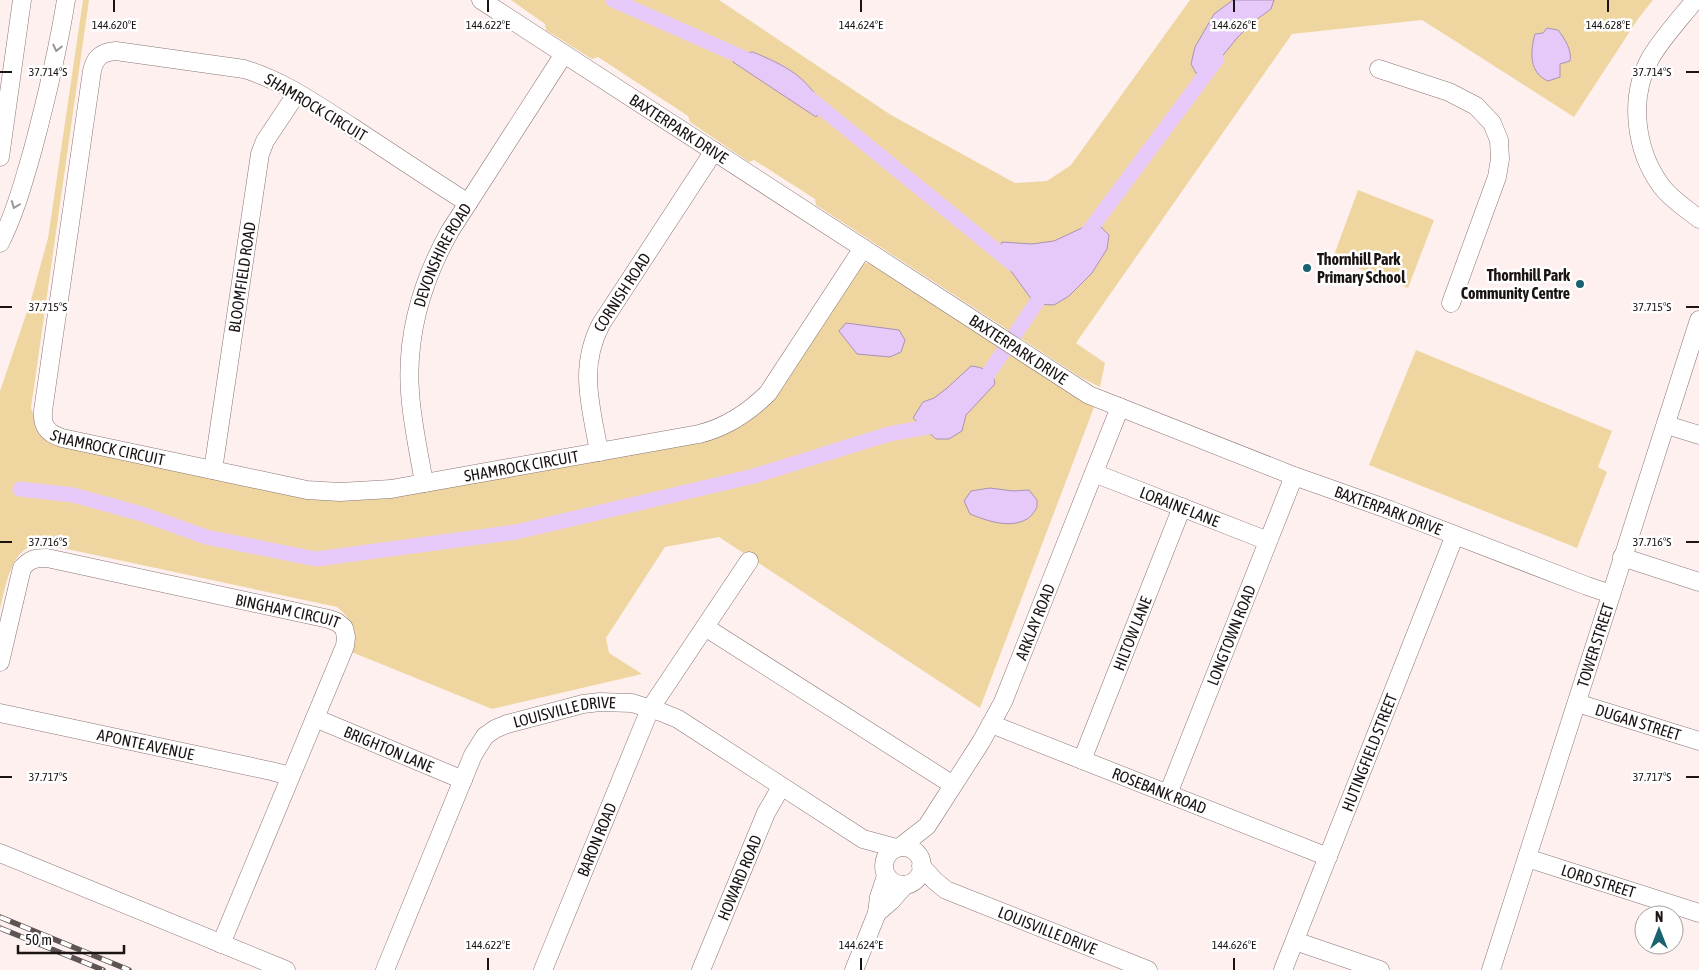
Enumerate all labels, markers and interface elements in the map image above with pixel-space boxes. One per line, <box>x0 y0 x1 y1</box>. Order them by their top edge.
text: 144.620°E <box>92 18 136 32</box>
text: 144.622°E <box>466 18 510 32</box>
text: 144.624°E <box>839 18 883 32</box>
text: 144.626°E <box>1212 18 1256 32</box>
text: 144.628°E <box>1586 18 1630 32</box>
one-way arrow <box>52 44 63 52</box>
text: 37.714°S <box>29 65 67 79</box>
text: 37.714°S <box>1633 65 1671 79</box>
street label: SHAMROCK CIRCUIT <box>262 69 370 145</box>
street label: BAXTERPARK DRIVE <box>626 90 731 167</box>
one-way arrow <box>11 200 21 209</box>
street label: DEVONSHIRE ROAD <box>410 200 475 309</box>
street label: BLOOMFIELD ROAD <box>225 221 259 334</box>
street label: CORNISH ROAD <box>590 250 654 334</box>
place label: Thornhill Park Primary School <box>1317 250 1406 286</box>
marker: Thornhill Park Primary School <box>1301 262 1313 274</box>
place label: Thornhill Park Community Centre <box>1461 266 1571 302</box>
marker: Thornhill Park Community Centre <box>1574 278 1586 290</box>
text: 37.715°S <box>29 300 67 314</box>
text: 37.715°S <box>1633 300 1671 314</box>
street label: BAXTERPARK DRIVE <box>966 311 1071 388</box>
street label: SHAMROCK CIRCUIT <box>48 425 166 469</box>
street label: SHAMROCK CIRCUIT <box>463 447 580 485</box>
street label: BAXTERPARK DRIVE <box>1332 482 1445 538</box>
street label: LORAINE LANE <box>1137 483 1222 530</box>
text: 37.716°S <box>29 535 67 549</box>
text: 37.716°S <box>1633 535 1671 549</box>
street label: ARKLAY ROAD <box>1012 581 1058 662</box>
street label: LONGTOWN ROAD <box>1203 582 1259 688</box>
street label: BINGHAM CIRCUIT <box>234 590 343 631</box>
street label: HILTOW LANE <box>1109 594 1155 673</box>
street label: TOWER STREET <box>1573 601 1617 689</box>
street label: HUTINGFIELD STREET <box>1338 691 1400 814</box>
street label: LOUISVILLE DRIVE <box>511 693 616 731</box>
street label: DUGAN STREET <box>1593 700 1683 744</box>
street label: BRIGHTON LANE <box>341 722 436 776</box>
street label: APONTE AVENUE <box>96 725 196 763</box>
street label: ROSEBANK ROAD <box>1110 764 1209 817</box>
text: 37.717°S <box>29 770 67 784</box>
text: 37.717°S <box>1633 770 1671 784</box>
street label: BARON ROAD <box>573 800 620 879</box>
street label: HOWARD ROAD <box>714 832 765 923</box>
street label: LORD STREET <box>1559 861 1638 901</box>
street label: LOUISVILLE DRIVE <box>996 903 1100 958</box>
north arrow <box>1634 905 1684 955</box>
text: N <box>1655 909 1663 925</box>
scale bar <box>18 922 124 954</box>
text: 50 m <box>25 931 52 948</box>
text: 144.622°E <box>466 938 510 952</box>
text: 144.624°E <box>839 938 883 952</box>
text: 144.626°E <box>1212 938 1256 952</box>

